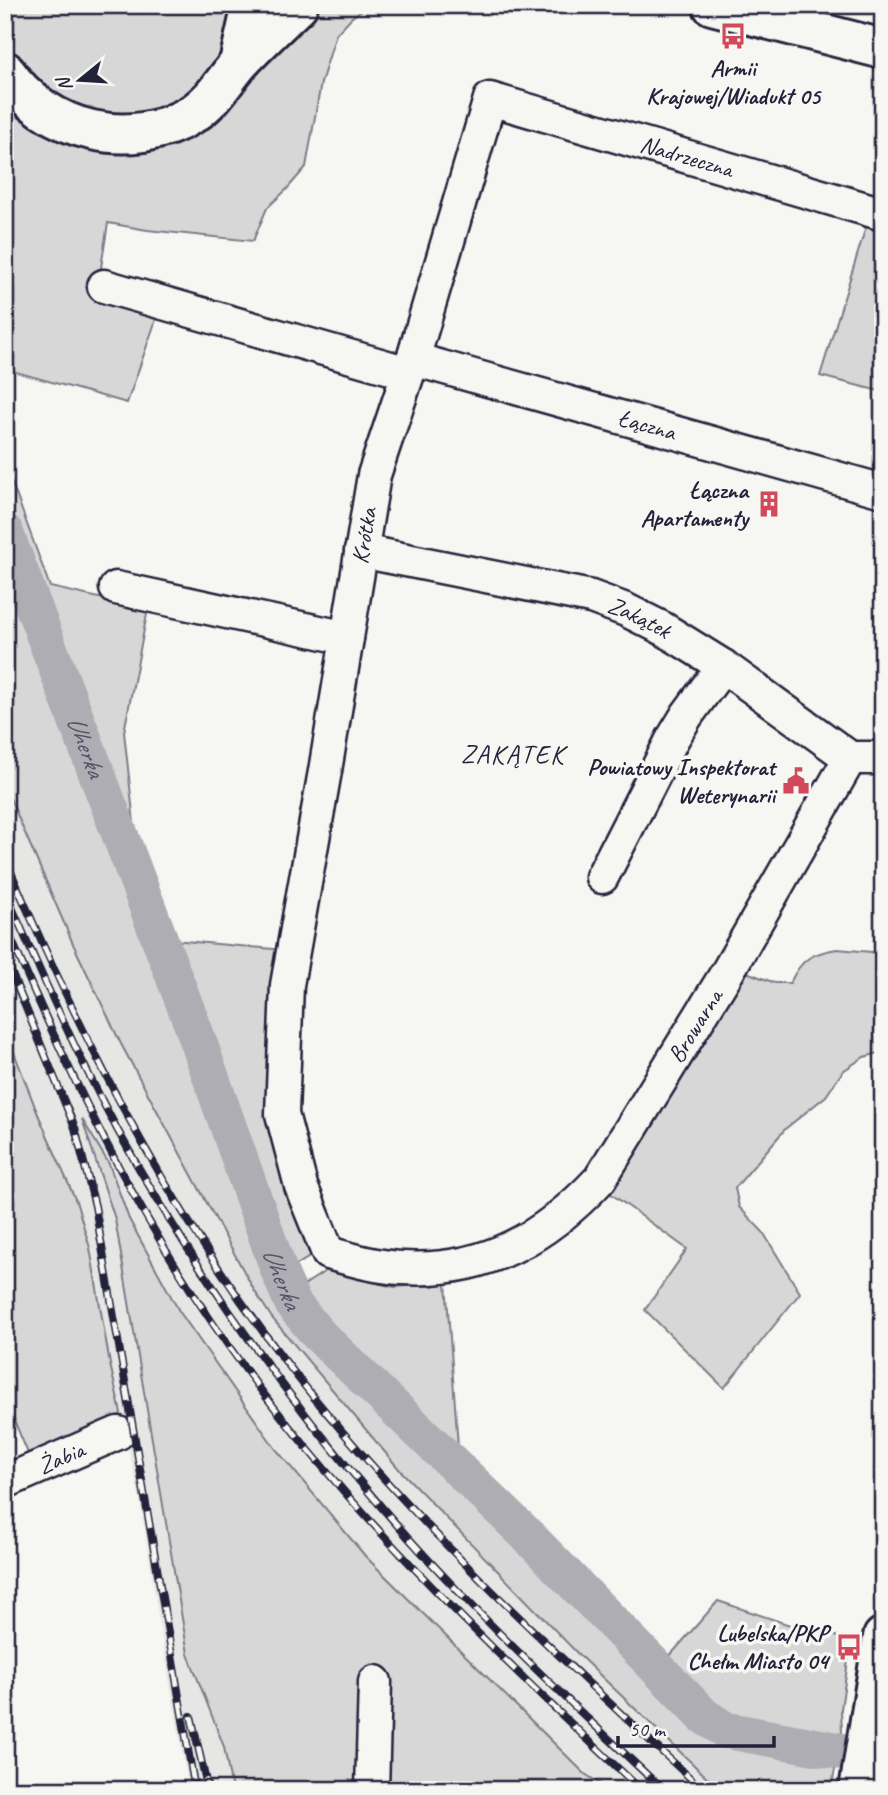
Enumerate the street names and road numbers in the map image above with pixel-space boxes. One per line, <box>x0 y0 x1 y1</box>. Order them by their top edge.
street label: Nadrzeczna <box>637 129 739 185</box>
street label: Łączna <box>615 402 680 447</box>
street label: Krótka <box>345 504 384 566</box>
street label: Zakątek <box>604 590 679 646</box>
street label: Browarna <box>661 982 730 1068</box>
street label: Żabia <box>33 1434 91 1481</box>

